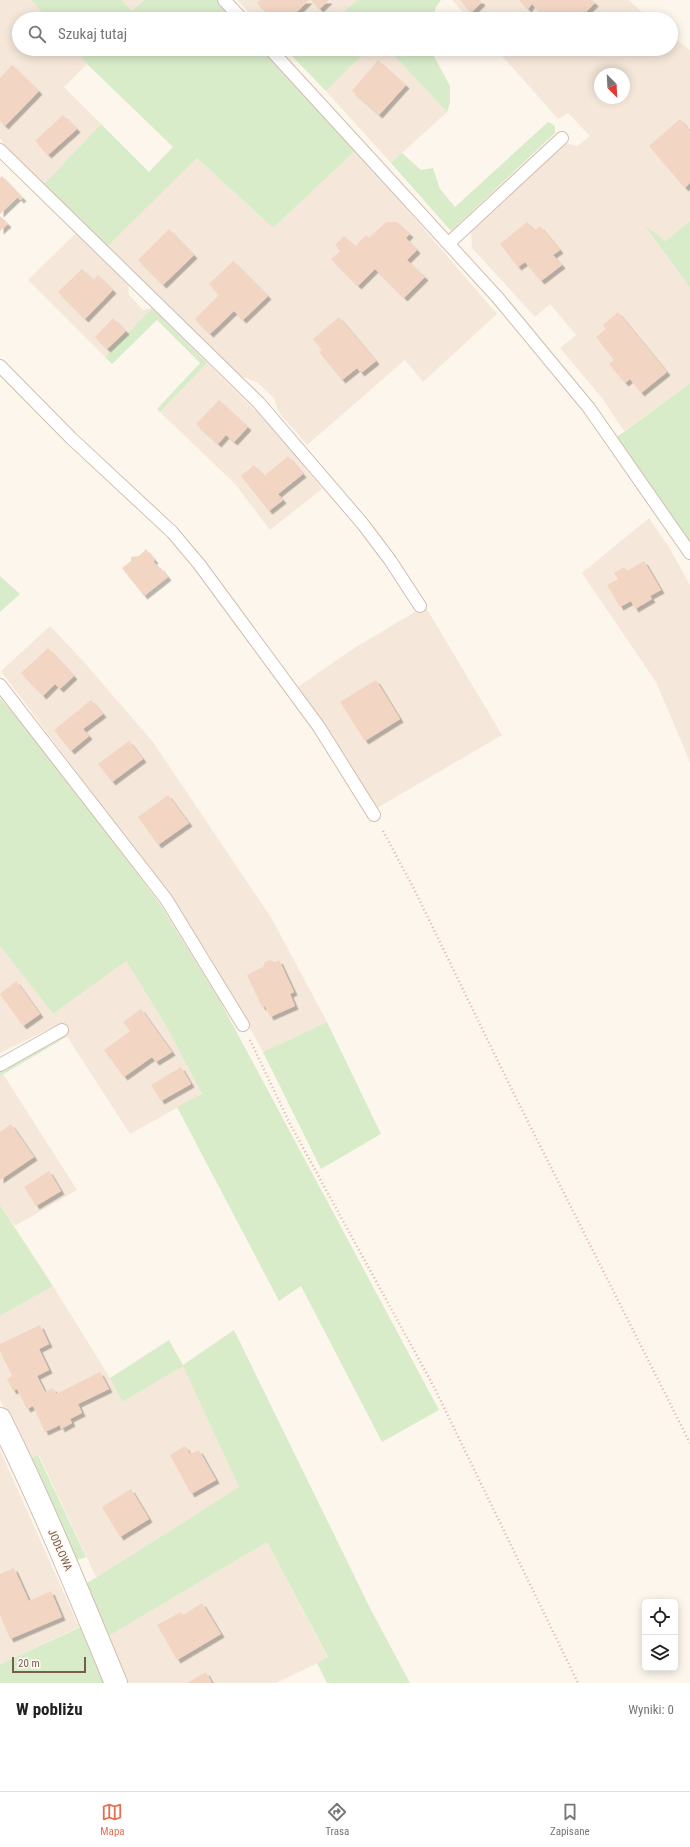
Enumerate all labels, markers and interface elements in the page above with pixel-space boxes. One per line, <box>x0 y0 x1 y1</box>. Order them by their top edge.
search box <box>12 12 678 56</box>
icon: search <box>26 23 48 45</box>
text: Szukaj tutaj <box>58 25 127 43</box>
north arrow <box>594 68 630 104</box>
street label: JODŁOWA <box>45 1527 75 1574</box>
map controls <box>642 1599 678 1671</box>
button: locate <box>642 1599 678 1635</box>
button: layers <box>642 1635 678 1671</box>
scale bar <box>12 1655 86 1674</box>
text: 20 m <box>18 1657 40 1670</box>
text: W pobliżu <box>16 1699 83 1719</box>
text: Wyniki: 0 <box>628 1702 674 1717</box>
tab: Mapa <box>100 1801 125 1838</box>
tab: Trasa <box>325 1801 349 1838</box>
tab: Zapisane <box>550 1801 590 1838</box>

